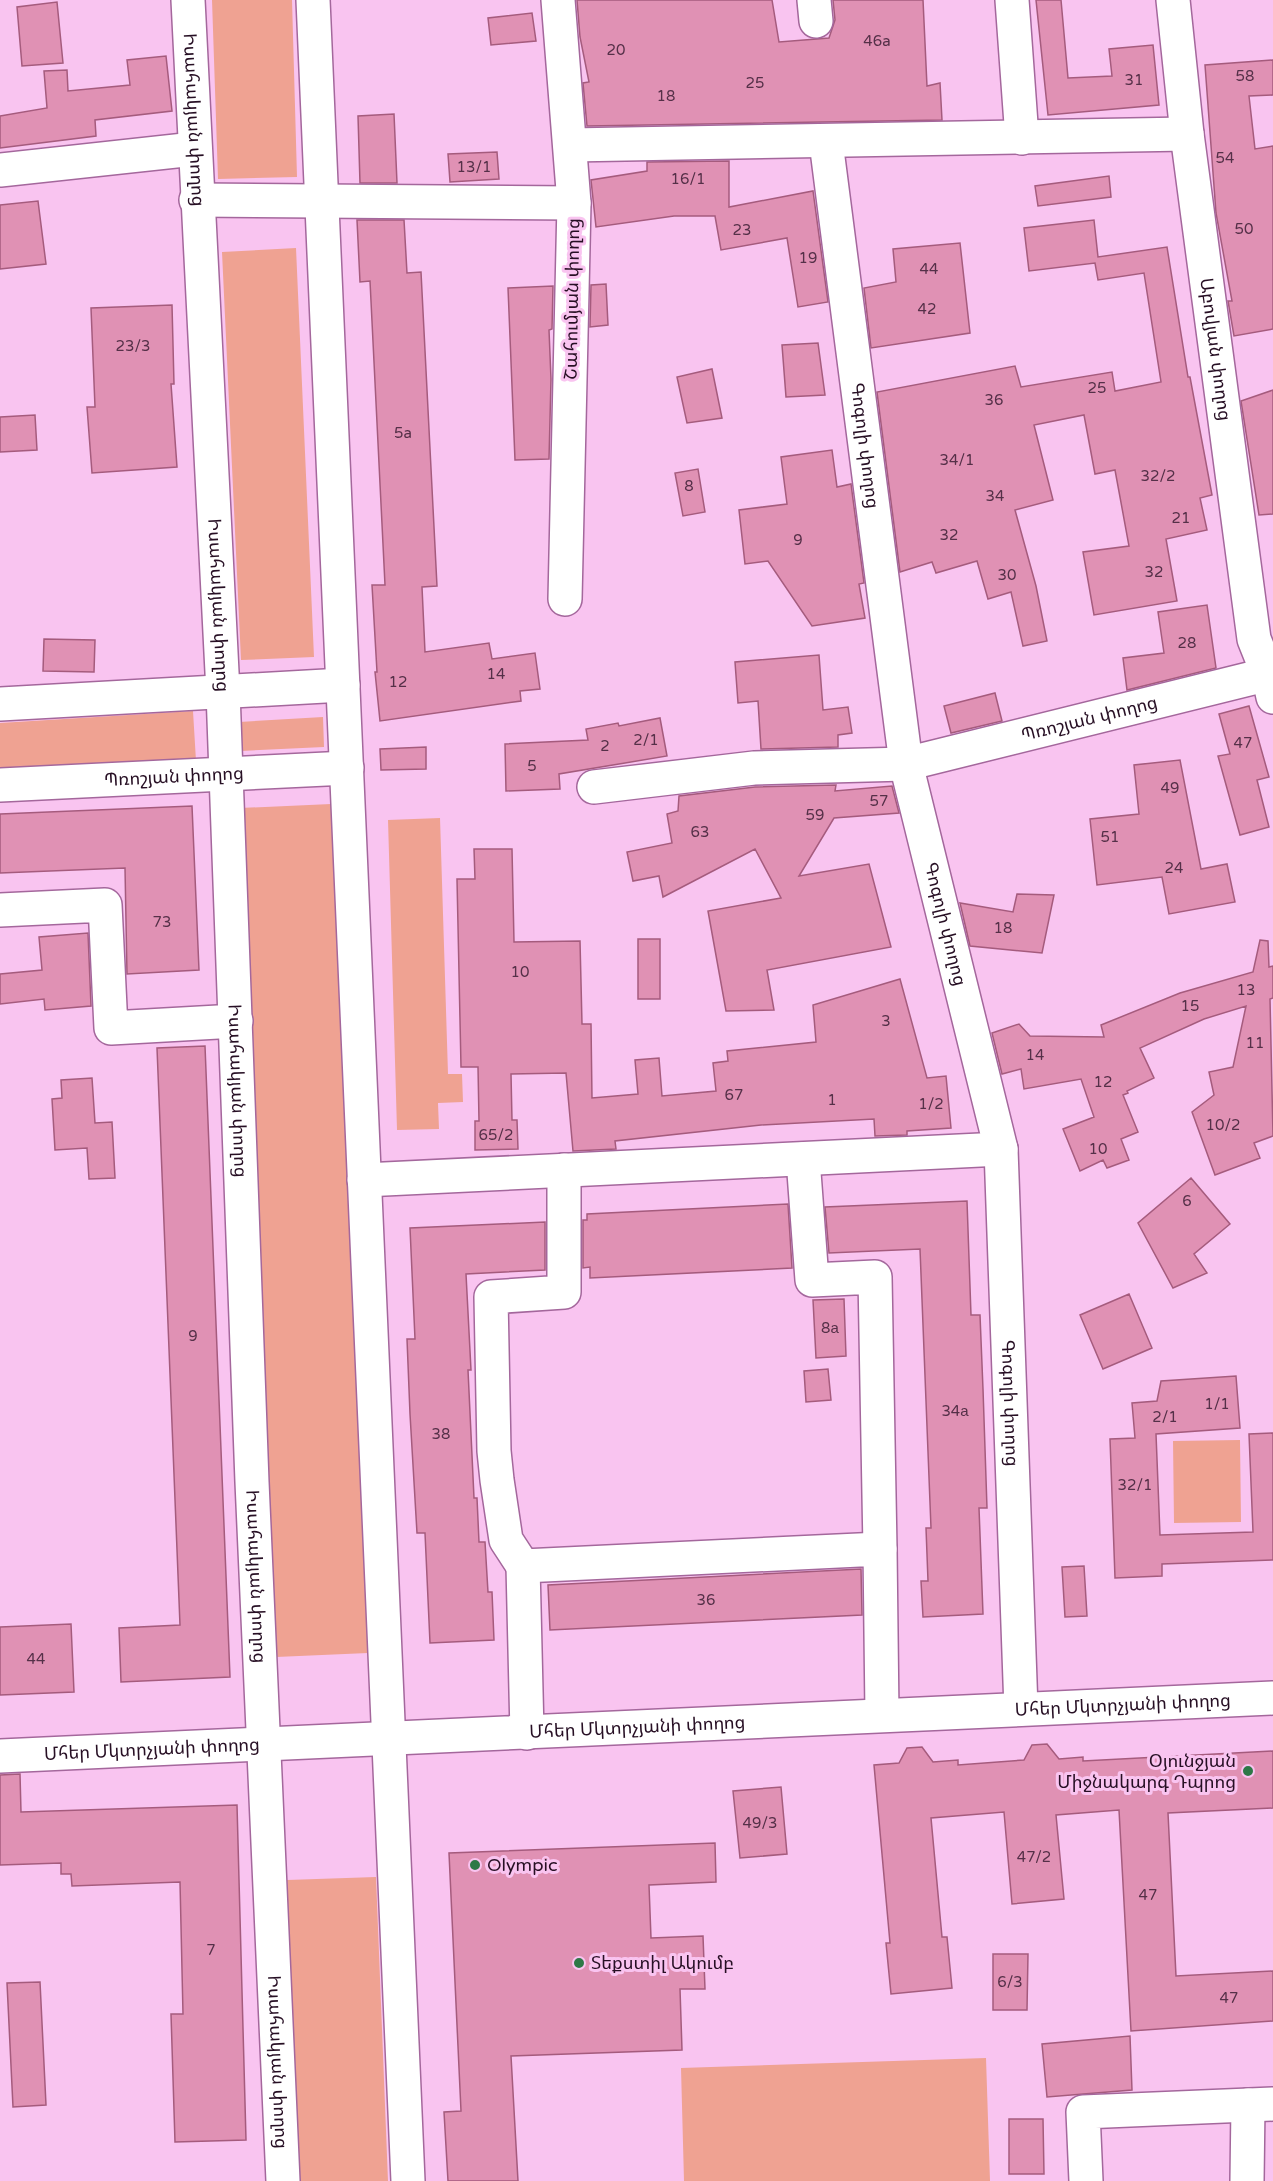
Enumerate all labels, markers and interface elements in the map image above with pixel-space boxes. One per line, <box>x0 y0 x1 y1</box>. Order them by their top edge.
house number: 46a <box>863 32 891 50</box>
street label: Իսահակյան փողոց <box>179 33 209 207</box>
house number: 20 <box>607 41 625 59</box>
house number: 58 <box>1236 67 1254 85</box>
house number: 31 <box>1125 71 1143 89</box>
house number: 25 <box>746 74 764 92</box>
house number: 18 <box>657 87 675 105</box>
house number: 54 <box>1216 149 1234 167</box>
house number: 13/1 <box>457 158 491 176</box>
house number: 16/1 <box>671 170 705 188</box>
street label: Շահումյան փողոց <box>560 218 584 380</box>
house number: 50 <box>1235 220 1253 238</box>
house number: 23 <box>733 221 751 239</box>
house number: 19 <box>799 249 817 267</box>
house number: 44 <box>920 260 938 278</box>
street label: Աբովյան փողոց <box>1195 277 1236 422</box>
house number: 42 <box>918 300 936 318</box>
house number: 23/3 <box>116 337 150 355</box>
house number: 25 <box>1088 379 1106 397</box>
street label: Գոգոլի փողոց <box>846 381 884 510</box>
house number: 36 <box>985 391 1003 409</box>
house number: 5a <box>394 424 412 442</box>
house number: 34/1 <box>940 451 974 469</box>
house number: 32/2 <box>1141 467 1175 485</box>
house number: 8 <box>684 477 694 495</box>
house number: 34 <box>986 487 1004 505</box>
house number: 21 <box>1172 509 1190 527</box>
street label: Իսահակյան փողոց <box>203 518 234 692</box>
house number: 32 <box>940 526 958 544</box>
house number: 9 <box>793 531 803 549</box>
house number: 32 <box>1145 563 1163 581</box>
house number: 30 <box>998 566 1016 584</box>
house number: 28 <box>1178 634 1196 652</box>
house number: 14 <box>487 665 505 683</box>
house number: 12 <box>389 673 407 691</box>
street label: Պռոշյան փողոց <box>1019 691 1160 746</box>
house number: 2/1 <box>633 731 659 749</box>
house number: 47 <box>1234 734 1252 752</box>
house number: 2 <box>600 737 610 755</box>
house number: 5 <box>527 757 537 775</box>
street label: Պռոշյան փողոց <box>103 762 244 791</box>
house number: 49 <box>1161 779 1179 797</box>
house number: 57 <box>870 792 888 810</box>
house number: 59 <box>806 806 824 824</box>
house number: 63 <box>691 823 709 841</box>
house number: 51 <box>1101 828 1119 846</box>
house number: 24 <box>1165 859 1183 877</box>
street label: Գոգոլի փողոց <box>920 860 971 988</box>
house number: 73 <box>153 913 171 931</box>
house number: 18 <box>994 919 1012 937</box>
house number: 10 <box>511 963 529 981</box>
house number: 13 <box>1237 981 1255 999</box>
house number: 15 <box>1181 997 1199 1015</box>
street label: Իսահակյան փողոց <box>223 1004 252 1178</box>
house number: 3 <box>881 1012 891 1030</box>
house number: 11 <box>1246 1034 1264 1052</box>
house number: 14 <box>1026 1046 1044 1064</box>
house number: 12 <box>1094 1073 1112 1091</box>
house number: 67 <box>725 1086 743 1104</box>
house number: 1 <box>827 1091 837 1109</box>
house number: 1/2 <box>918 1095 944 1113</box>
house number: 10/2 <box>1206 1116 1240 1134</box>
house number: 65/2 <box>479 1126 513 1144</box>
house number: 10 <box>1089 1140 1107 1158</box>
house number: 6 <box>1182 1192 1192 1210</box>
house number: 8а <box>821 1319 840 1337</box>
house number: 9 <box>188 1327 198 1345</box>
street label: Գոգոլի փողոց <box>997 1339 1023 1467</box>
house number: 1/1 <box>1204 1395 1230 1413</box>
house number: 34а <box>941 1402 969 1420</box>
house number: 2/1 <box>1152 1408 1178 1426</box>
house number: 38 <box>432 1425 450 1443</box>
house number: 32/1 <box>1118 1476 1152 1494</box>
street label: Իսահակյան փողոց <box>241 1489 271 1664</box>
house number: 36 <box>697 1591 715 1609</box>
house number: 44 <box>27 1650 45 1668</box>
street label: Մհեր Մկտրչյանի փողոց <box>1014 1689 1231 1721</box>
street label: Մհեր Մկտրչյանի փողոց <box>529 1711 746 1743</box>
street label: Մհեր Մկտրչյանի փողոց <box>43 1733 260 1765</box>
place label: Օյունջյան Միջնակարգ Դպրոց <box>1057 1750 1236 1793</box>
marker: Օյունջյան Միջնակարգ Դպրոց <box>1241 1764 1255 1778</box>
house number: 49/3 <box>743 1814 777 1832</box>
house number: 47/2 <box>1017 1848 1051 1866</box>
place label: Olympic <box>487 1854 558 1876</box>
marker: Olympic <box>468 1858 482 1872</box>
house number: 47 <box>1139 1886 1157 1904</box>
house number: 7 <box>206 1941 216 1959</box>
place label: Տեքստիլ Ակումբ <box>591 1952 734 1974</box>
marker: Տեքստիլ Ակումբ <box>572 1956 586 1970</box>
house number: 6/3 <box>997 1973 1023 1991</box>
street label: Իսահակյան փողոց <box>263 1975 293 2149</box>
house number: 47 <box>1220 1989 1238 2007</box>

